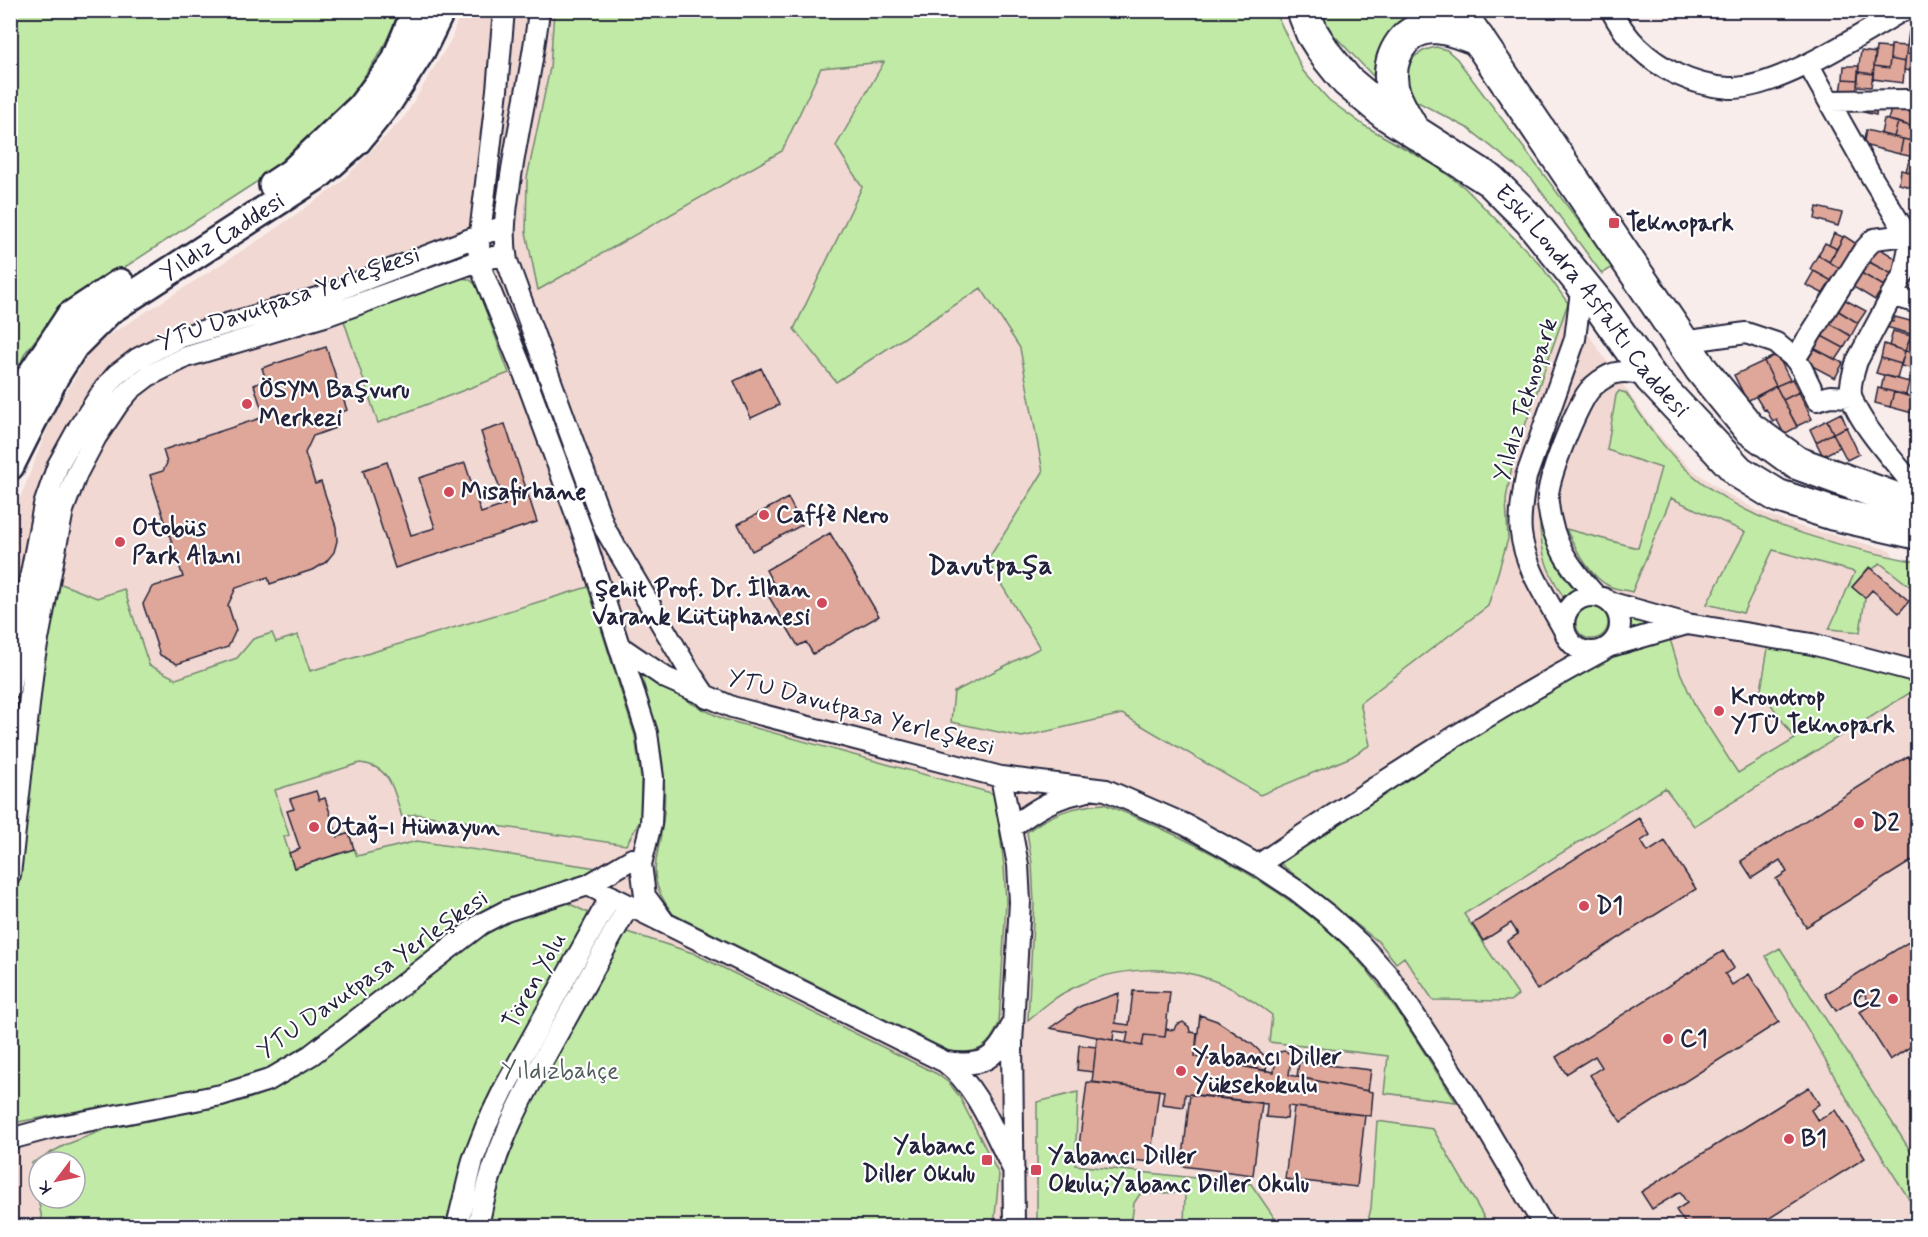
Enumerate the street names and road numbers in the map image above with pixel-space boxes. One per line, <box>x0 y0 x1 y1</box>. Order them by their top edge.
street label: Eski Londra Asfaltı Caddesi <box>1488 178 1696 424</box>
street label: Yıldız Caddesi <box>154 186 290 289</box>
street label: YTU Davutpasa Yerleşkesi <box>154 240 424 358</box>
street label: Yıldız Teknopark <box>1486 314 1566 486</box>
street label: YTU Davutpasa Yerleşkesi <box>724 662 998 764</box>
street label: YTU Davutpasa Yerleşkesi <box>251 883 495 1067</box>
street label: Tören Yolu <box>496 927 574 1035</box>

